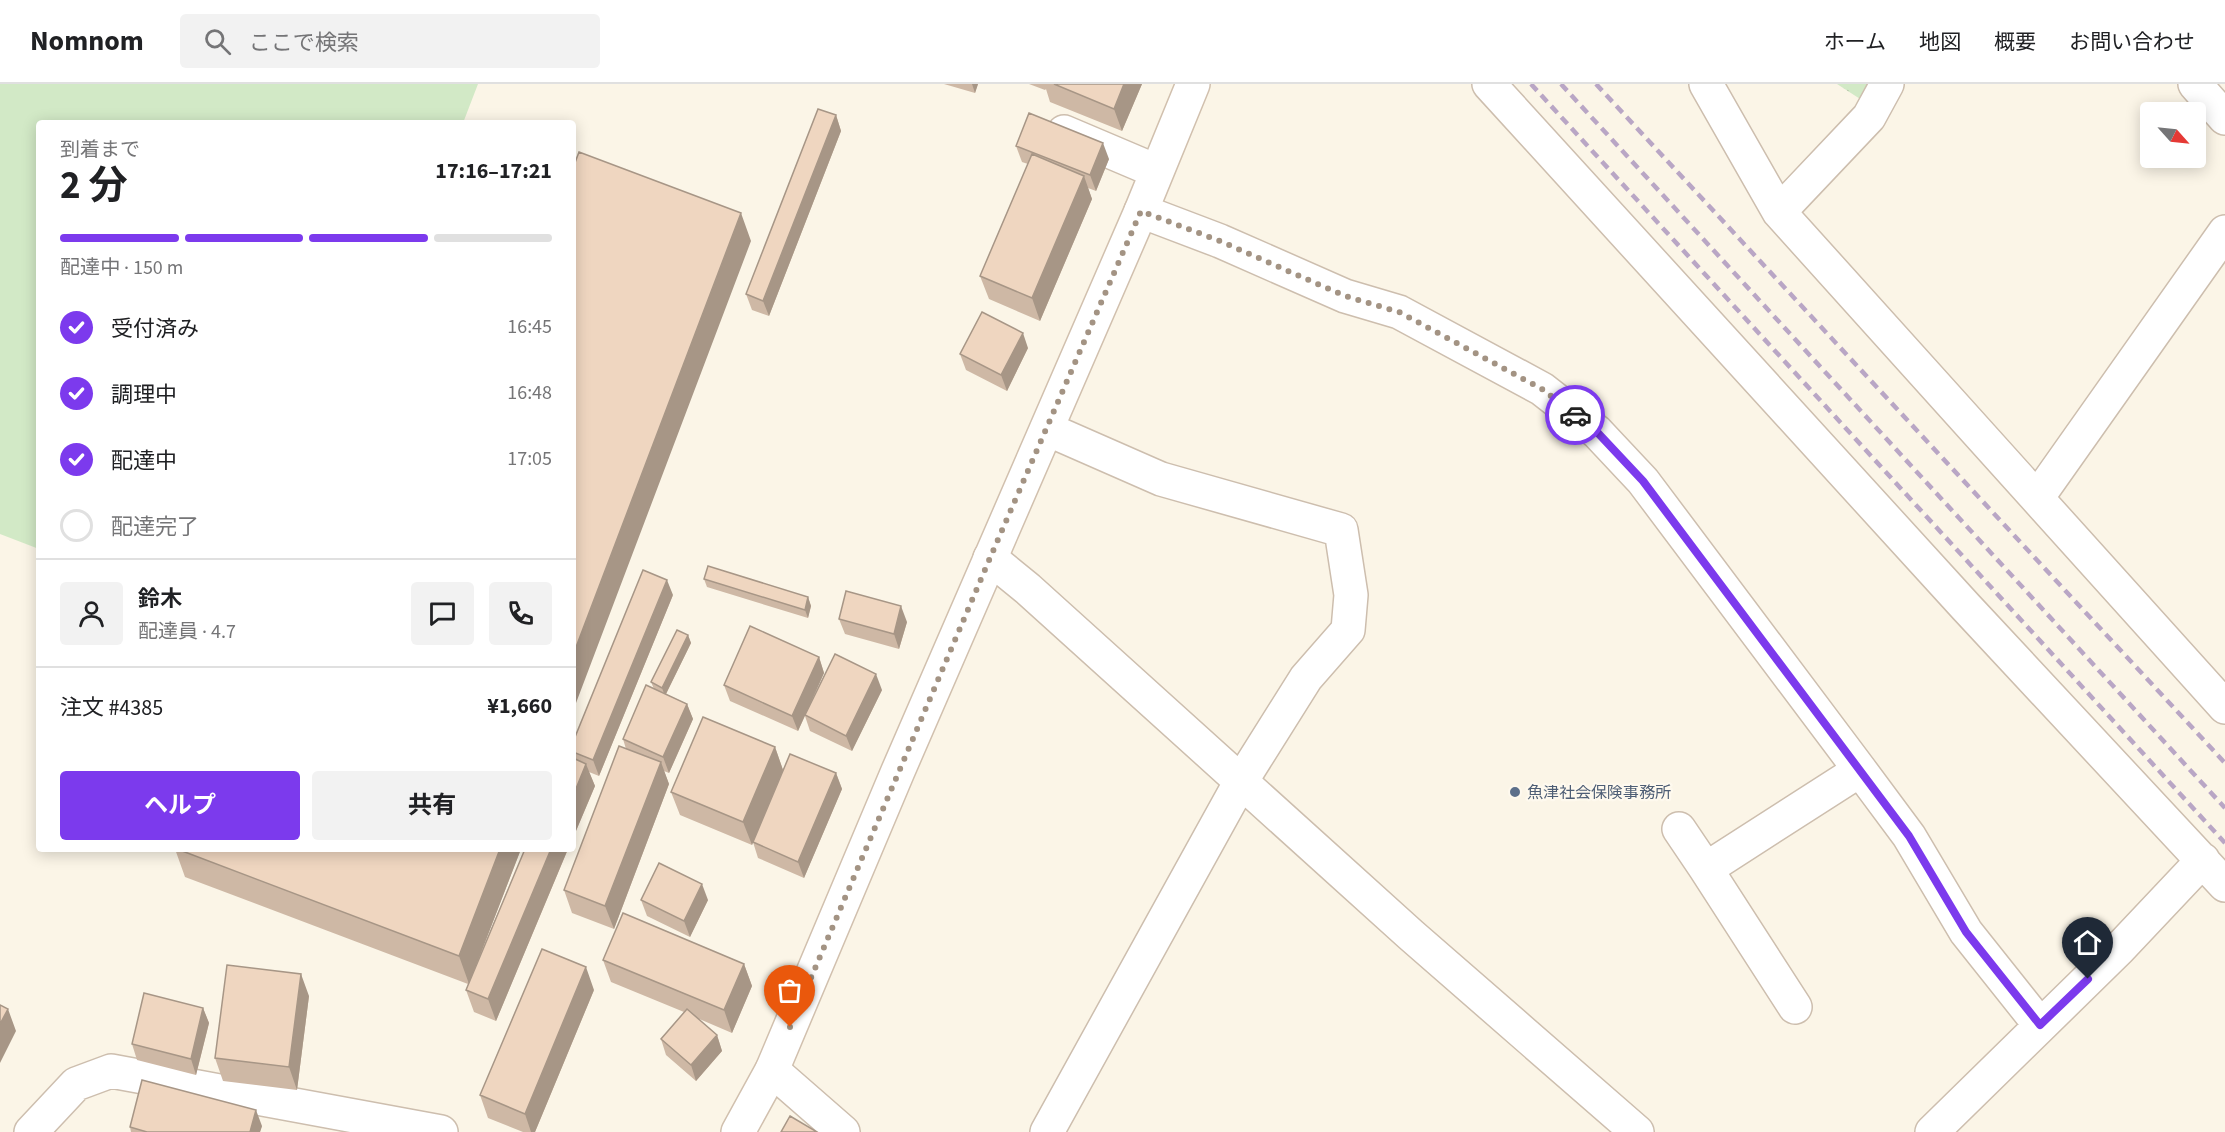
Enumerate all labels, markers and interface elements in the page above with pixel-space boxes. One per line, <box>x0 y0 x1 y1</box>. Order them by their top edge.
search box <box>180 14 600 68</box>
text: Nomnom <box>30 21 144 61</box>
icon: search <box>201 25 234 58</box>
text: ここで検索 <box>249 27 359 59</box>
text: ホーム <box>1824 27 1886 57</box>
text: 地図 <box>1919 27 1961 57</box>
text: 概要 <box>1994 27 2036 57</box>
text: お問い合わせ <box>2069 27 2195 57</box>
north arrow <box>2140 102 2206 168</box>
map controls <box>2140 102 2206 168</box>
text: 到着まで <box>60 136 140 164</box>
text: 17:16–17:21 <box>435 155 552 187</box>
text: 2 分 <box>60 158 127 214</box>
text: 配達中 · 150 m <box>60 254 183 282</box>
icon: check <box>60 311 93 344</box>
text: 受付済み <box>111 313 199 345</box>
text: 16:45 <box>507 313 552 341</box>
icon: check <box>60 377 93 410</box>
text: 調理中 <box>111 379 177 411</box>
text: 16:48 <box>507 379 552 407</box>
courier <box>1545 385 1605 445</box>
icon: car <box>1559 399 1592 432</box>
icon: check <box>60 443 93 476</box>
text: 配達中 <box>111 445 177 477</box>
text: 17:05 <box>507 445 552 473</box>
text: 配達完了 <box>111 511 199 543</box>
button: person <box>60 582 123 645</box>
button: chat <box>411 582 474 645</box>
button: phone <box>489 582 552 645</box>
text: 鈴木 <box>138 583 182 615</box>
text: 配達員 · 4.7 <box>138 618 236 646</box>
text: ¥1,660 <box>487 690 552 722</box>
text: 注文 #4385 <box>60 692 163 724</box>
button: ヘルプ <box>60 771 300 840</box>
button: 共有 <box>312 771 552 840</box>
place label: 魚津社会保険事務所 <box>1527 782 1671 804</box>
marker: 魚津社会保険事務所 <box>1508 785 1522 799</box>
pin <box>2062 917 2113 979</box>
icon: home <box>2071 926 2104 959</box>
pin <box>764 965 815 1027</box>
icon: bag <box>773 974 806 1007</box>

